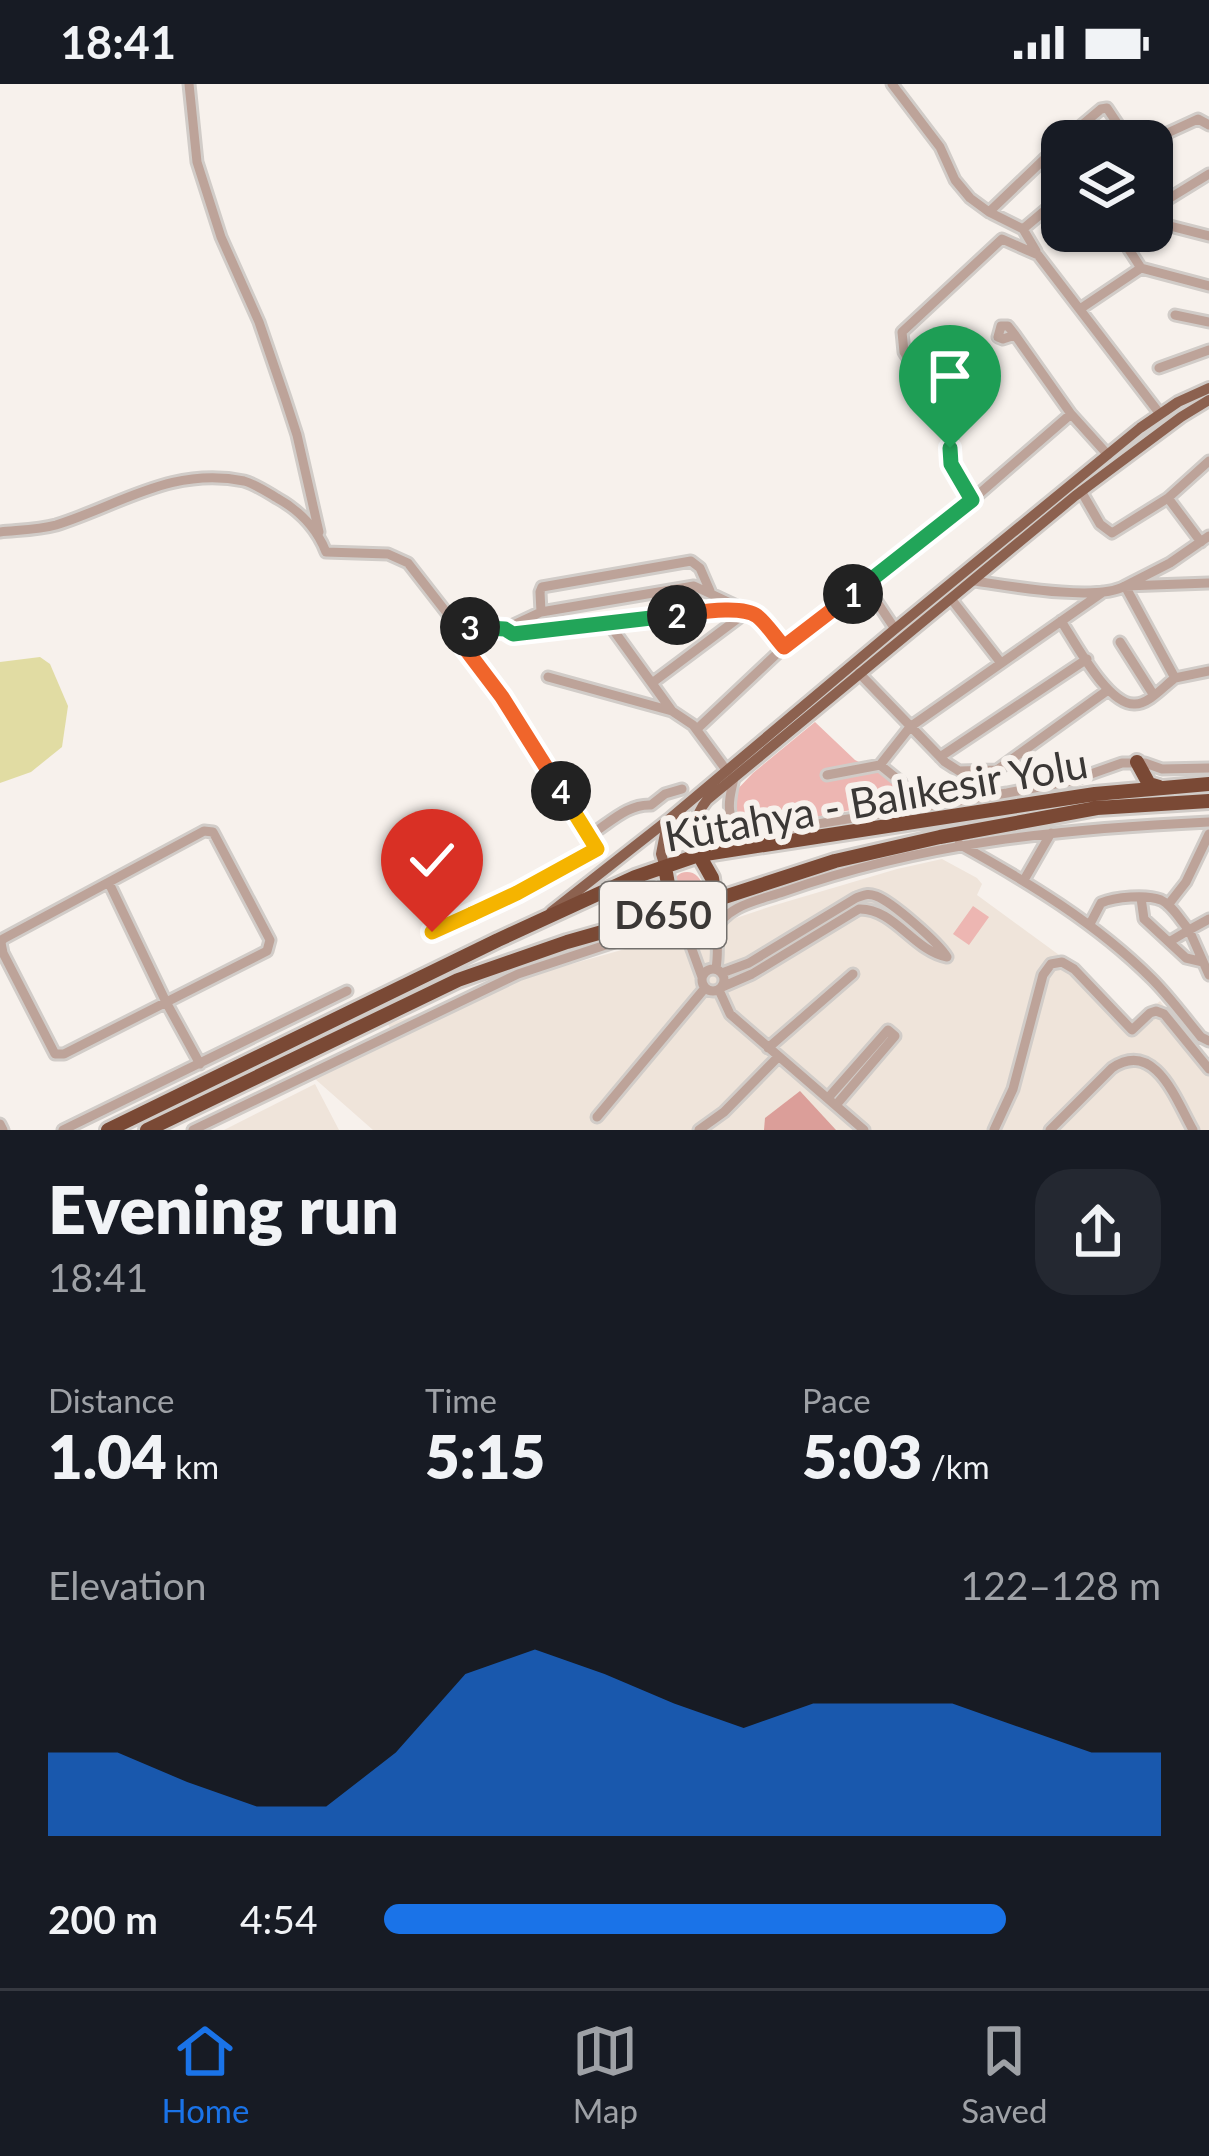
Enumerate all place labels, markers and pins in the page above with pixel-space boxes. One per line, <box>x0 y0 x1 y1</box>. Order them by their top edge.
pin <box>899 325 1001 448</box>
pin: 1 <box>823 564 883 624</box>
pin: 2 <box>647 585 707 645</box>
pin: 3 <box>440 597 500 657</box>
pin: 4 <box>531 761 591 821</box>
pin <box>381 809 483 932</box>

